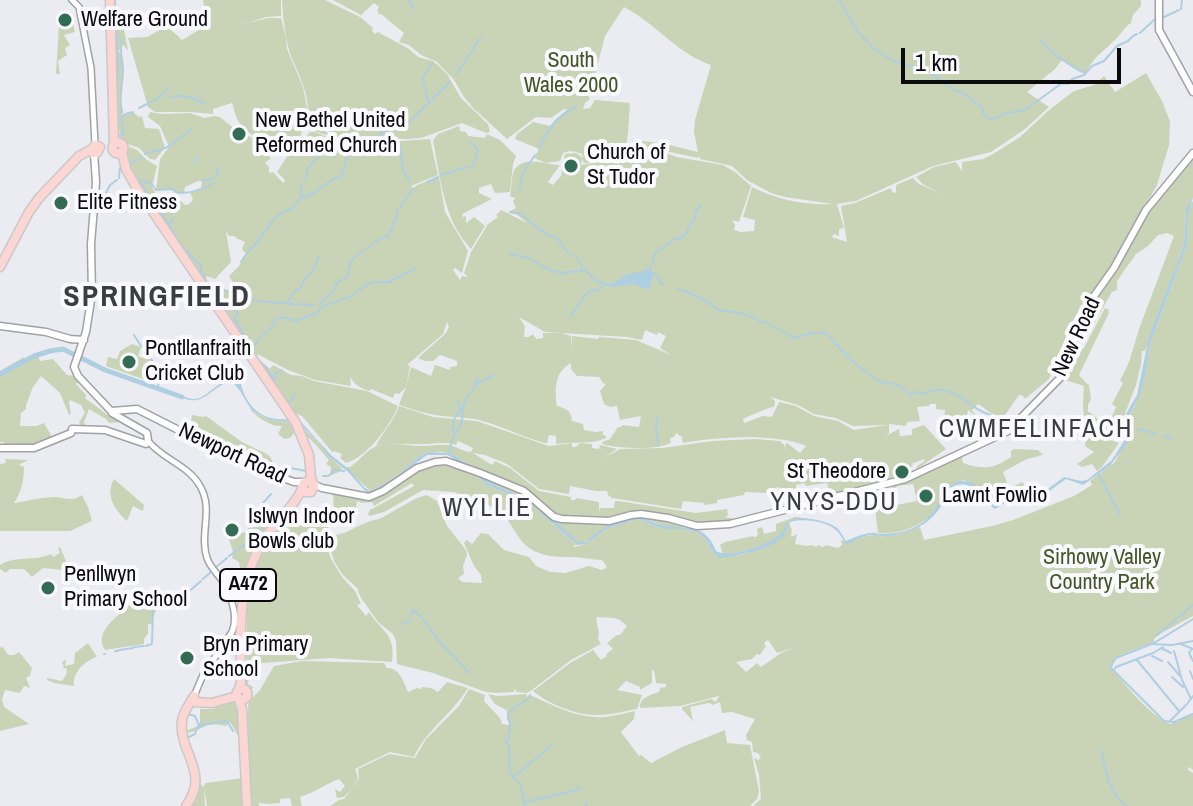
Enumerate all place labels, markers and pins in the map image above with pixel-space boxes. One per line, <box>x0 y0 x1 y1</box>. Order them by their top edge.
place label: Welfare Ground <box>81 7 208 33</box>
marker: Welfare Ground <box>56 11 74 29</box>
place label: New Bethel United Reformed Church <box>255 108 405 160</box>
marker: New Bethel United Reformed Church <box>230 125 248 143</box>
place label: Church of St Tudor <box>587 140 665 192</box>
marker: Church of St Tudor <box>562 157 580 175</box>
place label: Elite Fitness <box>77 190 177 216</box>
marker: Elite Fitness <box>52 194 70 212</box>
place label: Pontllanfraith Cricket Club <box>145 336 251 388</box>
marker: Pontllanfraith Cricket Club <box>120 353 138 371</box>
place label: St Theodore <box>787 459 886 485</box>
marker: St Theodore <box>893 463 911 481</box>
place label: Lawnt Fowlio <box>942 483 1047 509</box>
marker: Lawnt Fowlio <box>917 487 935 505</box>
place label: Islwyn Indoor Bowls club <box>248 504 354 556</box>
marker: Islwyn Indoor Bowls club <box>223 521 241 539</box>
place label: Penllwyn Primary School <box>64 562 187 614</box>
marker: Penllwyn Primary School <box>39 579 57 597</box>
place label: Bryn Primary School <box>203 632 308 684</box>
marker: Bryn Primary School <box>178 649 196 667</box>

